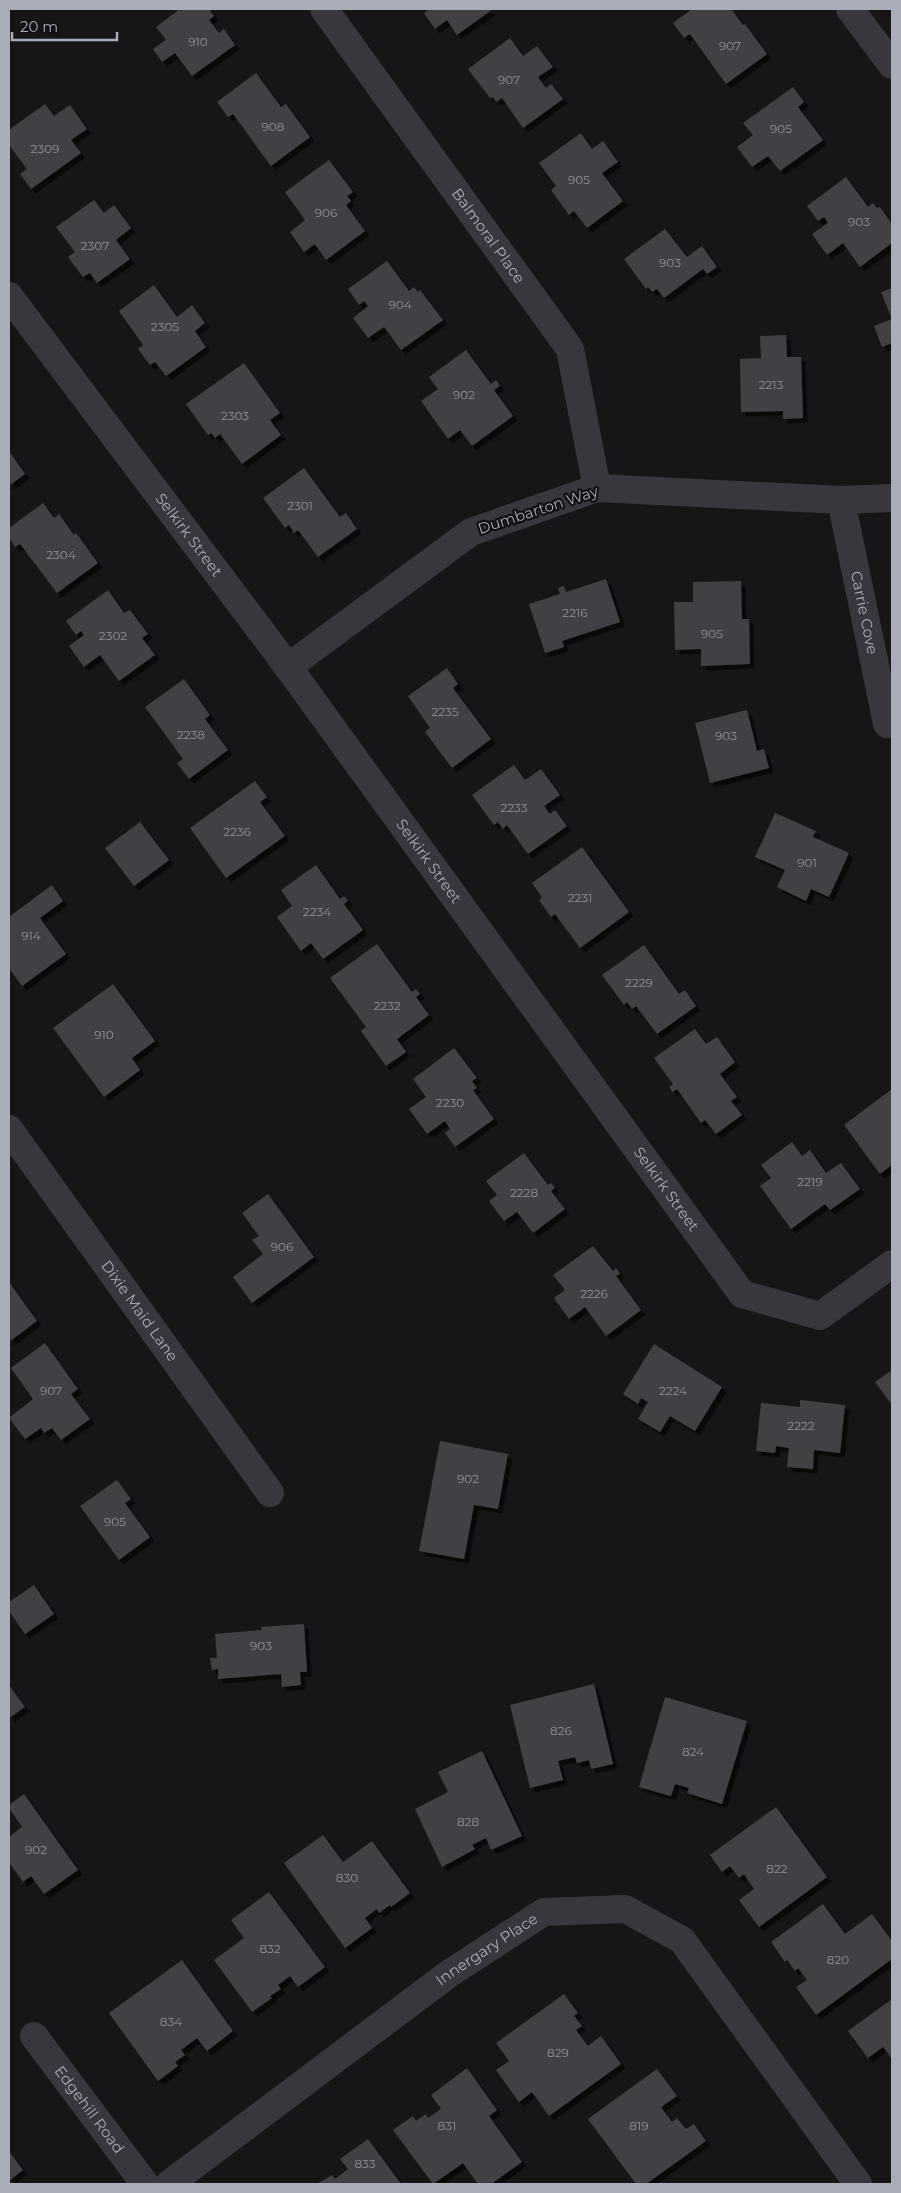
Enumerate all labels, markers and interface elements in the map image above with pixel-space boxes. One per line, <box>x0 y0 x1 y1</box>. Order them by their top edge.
scale bar <box>12 10 118 42</box>
text: 20 m <box>20 17 58 36</box>
house number: 910 <box>188 34 208 49</box>
house number: 907 <box>719 38 741 53</box>
house number: 907 <box>498 72 520 87</box>
house number: 908 <box>262 119 285 134</box>
house number: 905 <box>770 121 792 136</box>
house number: 2309 <box>31 141 59 156</box>
house number: 905 <box>568 172 590 187</box>
street label: Balmoral Place <box>448 184 529 287</box>
house number: 906 <box>315 205 337 220</box>
house number: 903 <box>848 214 870 229</box>
house number: 2307 <box>81 238 109 253</box>
house number: 903 <box>659 255 681 270</box>
house number: 904 <box>388 297 412 312</box>
house number: 2305 <box>151 319 179 334</box>
house number: 2213 <box>759 377 784 392</box>
house number: 902 <box>453 387 475 402</box>
house number: 2303 <box>221 408 249 423</box>
street label: Dumbarton Way <box>475 481 601 538</box>
street label: Selkirk Street <box>152 489 227 580</box>
house number: 2301 <box>287 498 313 513</box>
house number: 2304 <box>46 547 76 562</box>
street label: Carrie Cove <box>847 569 882 656</box>
house number: 2216 <box>562 605 588 620</box>
house number: 905 <box>701 626 723 641</box>
house number: 2302 <box>99 628 127 643</box>
house number: 2235 <box>431 704 459 719</box>
house number: 2238 <box>177 727 205 742</box>
house number: 903 <box>715 728 737 743</box>
house number: 2233 <box>500 800 528 815</box>
street label: Selkirk Street <box>392 815 466 907</box>
house number: 2236 <box>223 824 251 839</box>
house number: 901 <box>797 855 817 870</box>
house number: 2231 <box>568 890 592 905</box>
house number: 2234 <box>303 904 331 919</box>
house number: 914 <box>21 928 41 943</box>
house number: 2229 <box>625 975 653 990</box>
house number: 2232 <box>373 998 401 1013</box>
house number: 910 <box>94 1027 114 1042</box>
house number: 2230 <box>436 1095 464 1110</box>
street label: Selkirk Street <box>630 1143 703 1235</box>
house number: 2219 <box>797 1174 823 1189</box>
house number: 2228 <box>510 1185 538 1200</box>
house number: 906 <box>271 1239 293 1254</box>
street label: Dixie Maid Lane <box>97 1257 183 1365</box>
house number: 2226 <box>580 1286 608 1301</box>
house number: 907 <box>40 1383 62 1398</box>
house number: 2224 <box>659 1383 687 1398</box>
house number: 2222 <box>787 1418 815 1433</box>
house number: 902 <box>457 1471 479 1486</box>
house number: 905 <box>104 1514 126 1529</box>
house number: 903 <box>250 1638 272 1653</box>
house number: 826 <box>550 1723 572 1738</box>
house number: 824 <box>682 1744 704 1759</box>
house number: 828 <box>457 1814 479 1829</box>
house number: 902 <box>25 1842 47 1857</box>
house number: 822 <box>766 1861 788 1876</box>
house number: 830 <box>336 1870 358 1885</box>
street label: Innergary Place <box>432 1909 541 1989</box>
house number: 832 <box>259 1941 281 1956</box>
house number: 820 <box>827 1952 849 1967</box>
house number: 834 <box>160 2014 182 2029</box>
house number: 829 <box>547 2045 569 2060</box>
street label: Edgehill Road <box>51 2062 129 2157</box>
house number: 831 <box>438 2118 456 2133</box>
house number: 819 <box>629 2118 649 2133</box>
house number: 833 <box>354 2156 376 2171</box>

